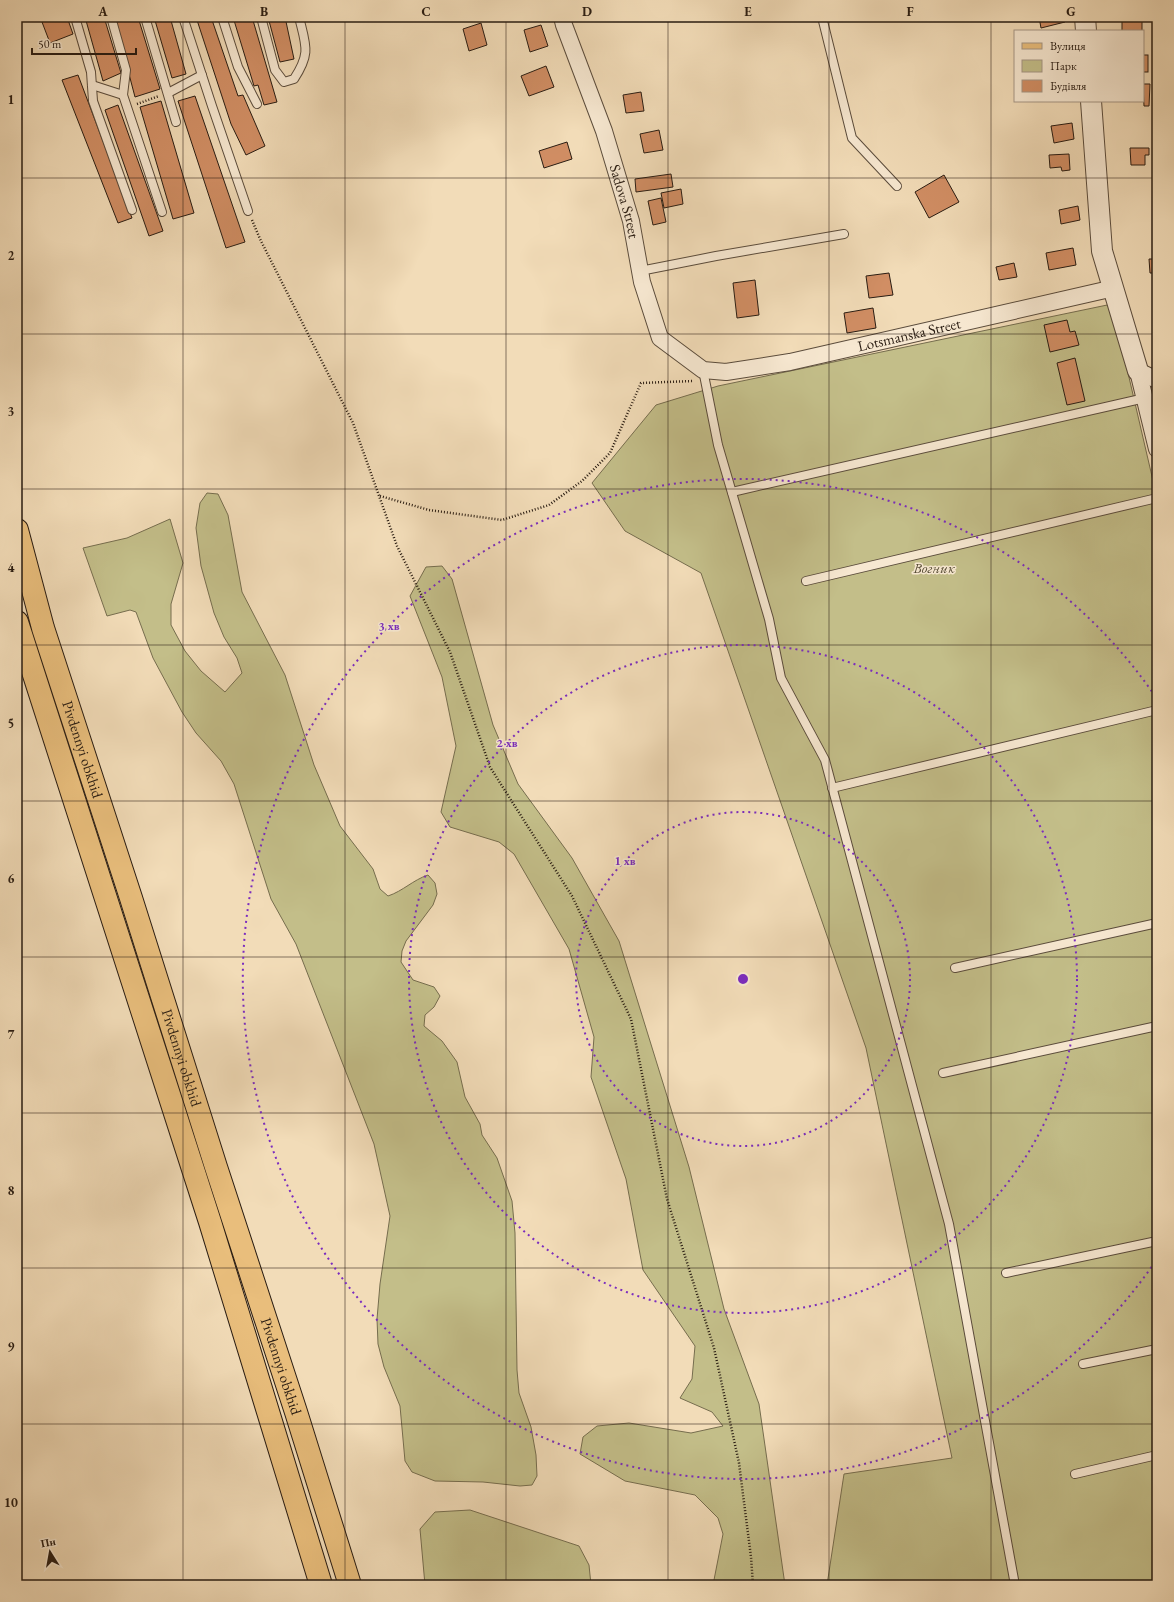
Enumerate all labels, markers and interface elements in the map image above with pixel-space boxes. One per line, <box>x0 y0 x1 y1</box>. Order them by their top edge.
text: A <box>97 3 108 20</box>
text: B <box>260 3 268 20</box>
text: C <box>421 3 431 20</box>
text: D <box>582 3 592 20</box>
text: E <box>744 3 752 20</box>
text: F <box>906 3 914 20</box>
text: G <box>1066 3 1076 20</box>
scale bar <box>32 30 136 56</box>
legend <box>1014 30 1144 102</box>
text: 50 m <box>38 36 62 52</box>
text: Вулиця <box>1050 38 1086 54</box>
text: Парк <box>1050 58 1077 74</box>
text: Будівля <box>1050 78 1087 94</box>
text: 1 <box>8 91 15 108</box>
street label: Sadova Street <box>606 162 644 240</box>
text: 2 <box>8 247 15 264</box>
street label: Lotsmanska Street <box>856 313 963 355</box>
text: 3 <box>8 403 15 420</box>
park label: Вогник <box>912 558 956 577</box>
text: 4 <box>8 559 15 576</box>
text: 3 хв <box>378 618 400 634</box>
street label: Pivdennyi obkhid <box>58 698 108 801</box>
text: 5 <box>8 715 14 732</box>
text: 2 хв <box>496 735 518 751</box>
text: 1 хв <box>614 853 636 869</box>
text: 6 <box>8 870 15 887</box>
centre of rings <box>736 972 750 986</box>
street label: Pivdennyi obkhid <box>158 1007 206 1109</box>
text: 7 <box>8 1026 15 1043</box>
text: 8 <box>8 1182 15 1199</box>
street label: Pivdennyi obkhid <box>257 1315 306 1417</box>
text: 9 <box>8 1338 15 1355</box>
text: 10 <box>4 1494 18 1511</box>
north arrow <box>30 1532 70 1572</box>
text: Пн <box>39 1534 57 1550</box>

